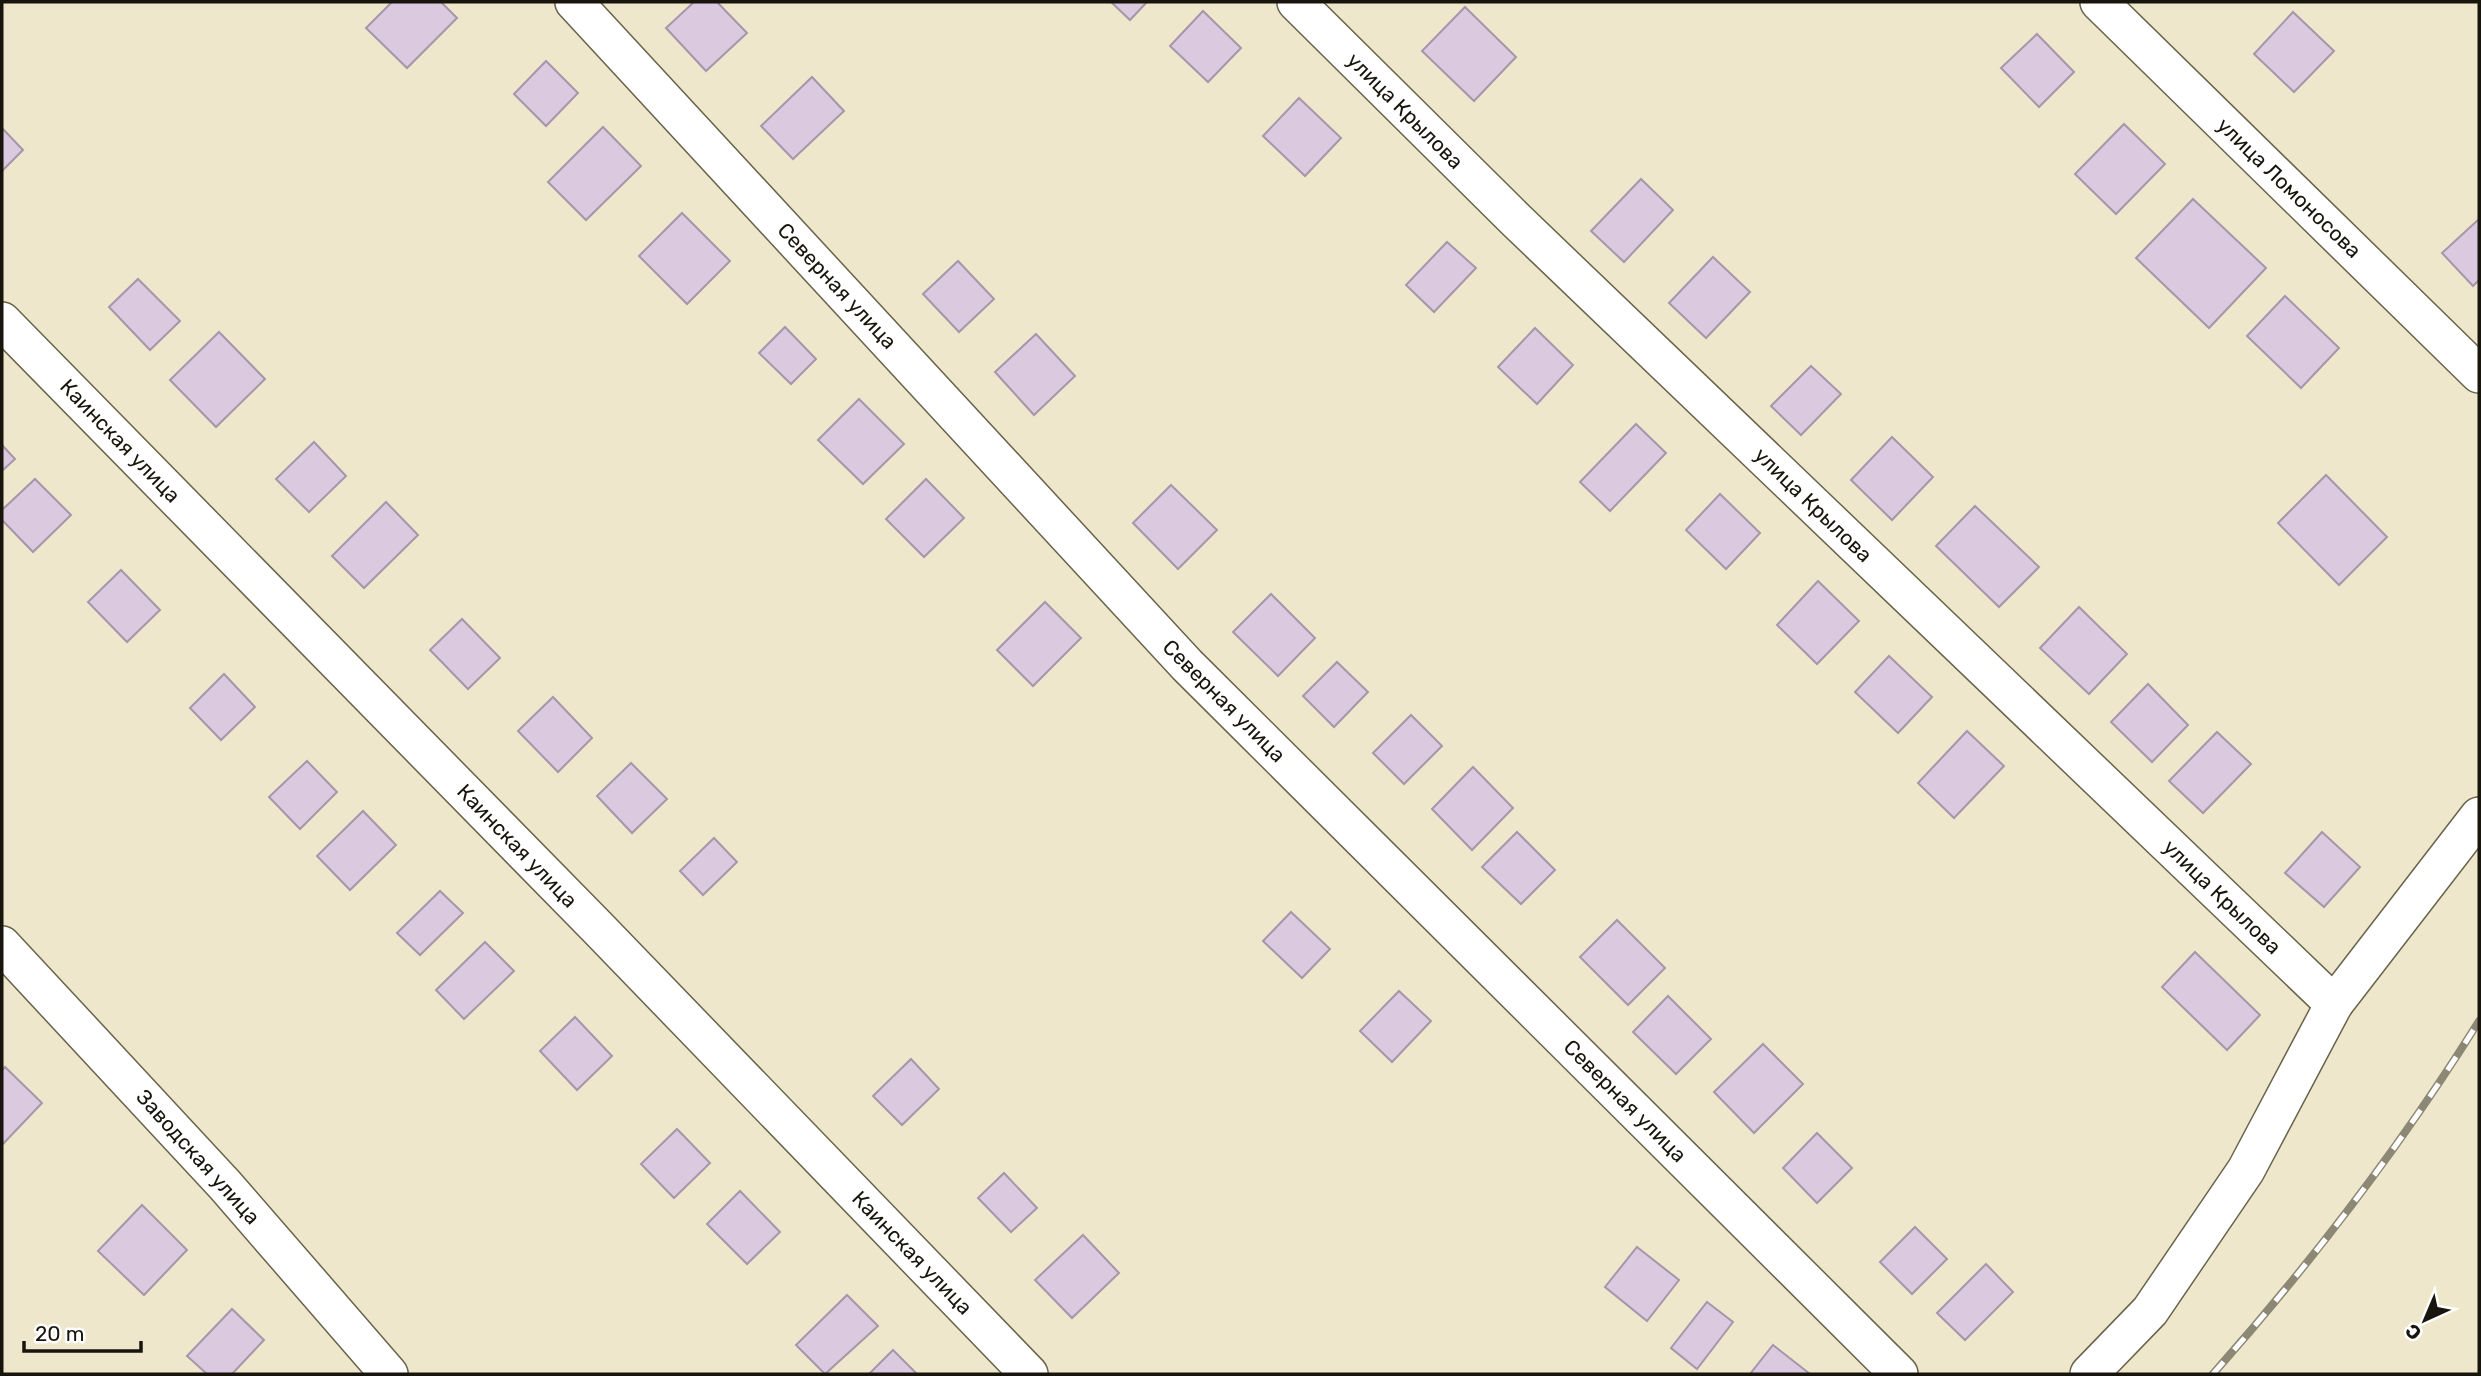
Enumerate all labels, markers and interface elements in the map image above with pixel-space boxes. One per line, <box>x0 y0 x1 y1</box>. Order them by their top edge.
street label: улица Крылова <box>1342 47 1469 174</box>
street label: улица Ломоносова <box>2212 112 2367 263</box>
street label: Северная улица <box>773 217 902 354</box>
street label: Каинская улица <box>55 374 186 508</box>
street label: улица Крылова <box>1749 442 1877 567</box>
street label: Северная улица <box>1158 634 1291 767</box>
street label: Каинская улица <box>452 779 583 913</box>
street label: улица Крылова <box>2158 834 2286 959</box>
street label: Северная улица <box>1559 1034 1692 1167</box>
street label: Заводская улица <box>131 1084 265 1229</box>
street label: Каинская улица <box>847 1186 978 1320</box>
north arrow <box>2390 1285 2460 1355</box>
scale bar <box>24 1310 142 1354</box>
text: С <box>2401 1319 2426 1345</box>
text: 20 m <box>35 1321 84 1346</box>

